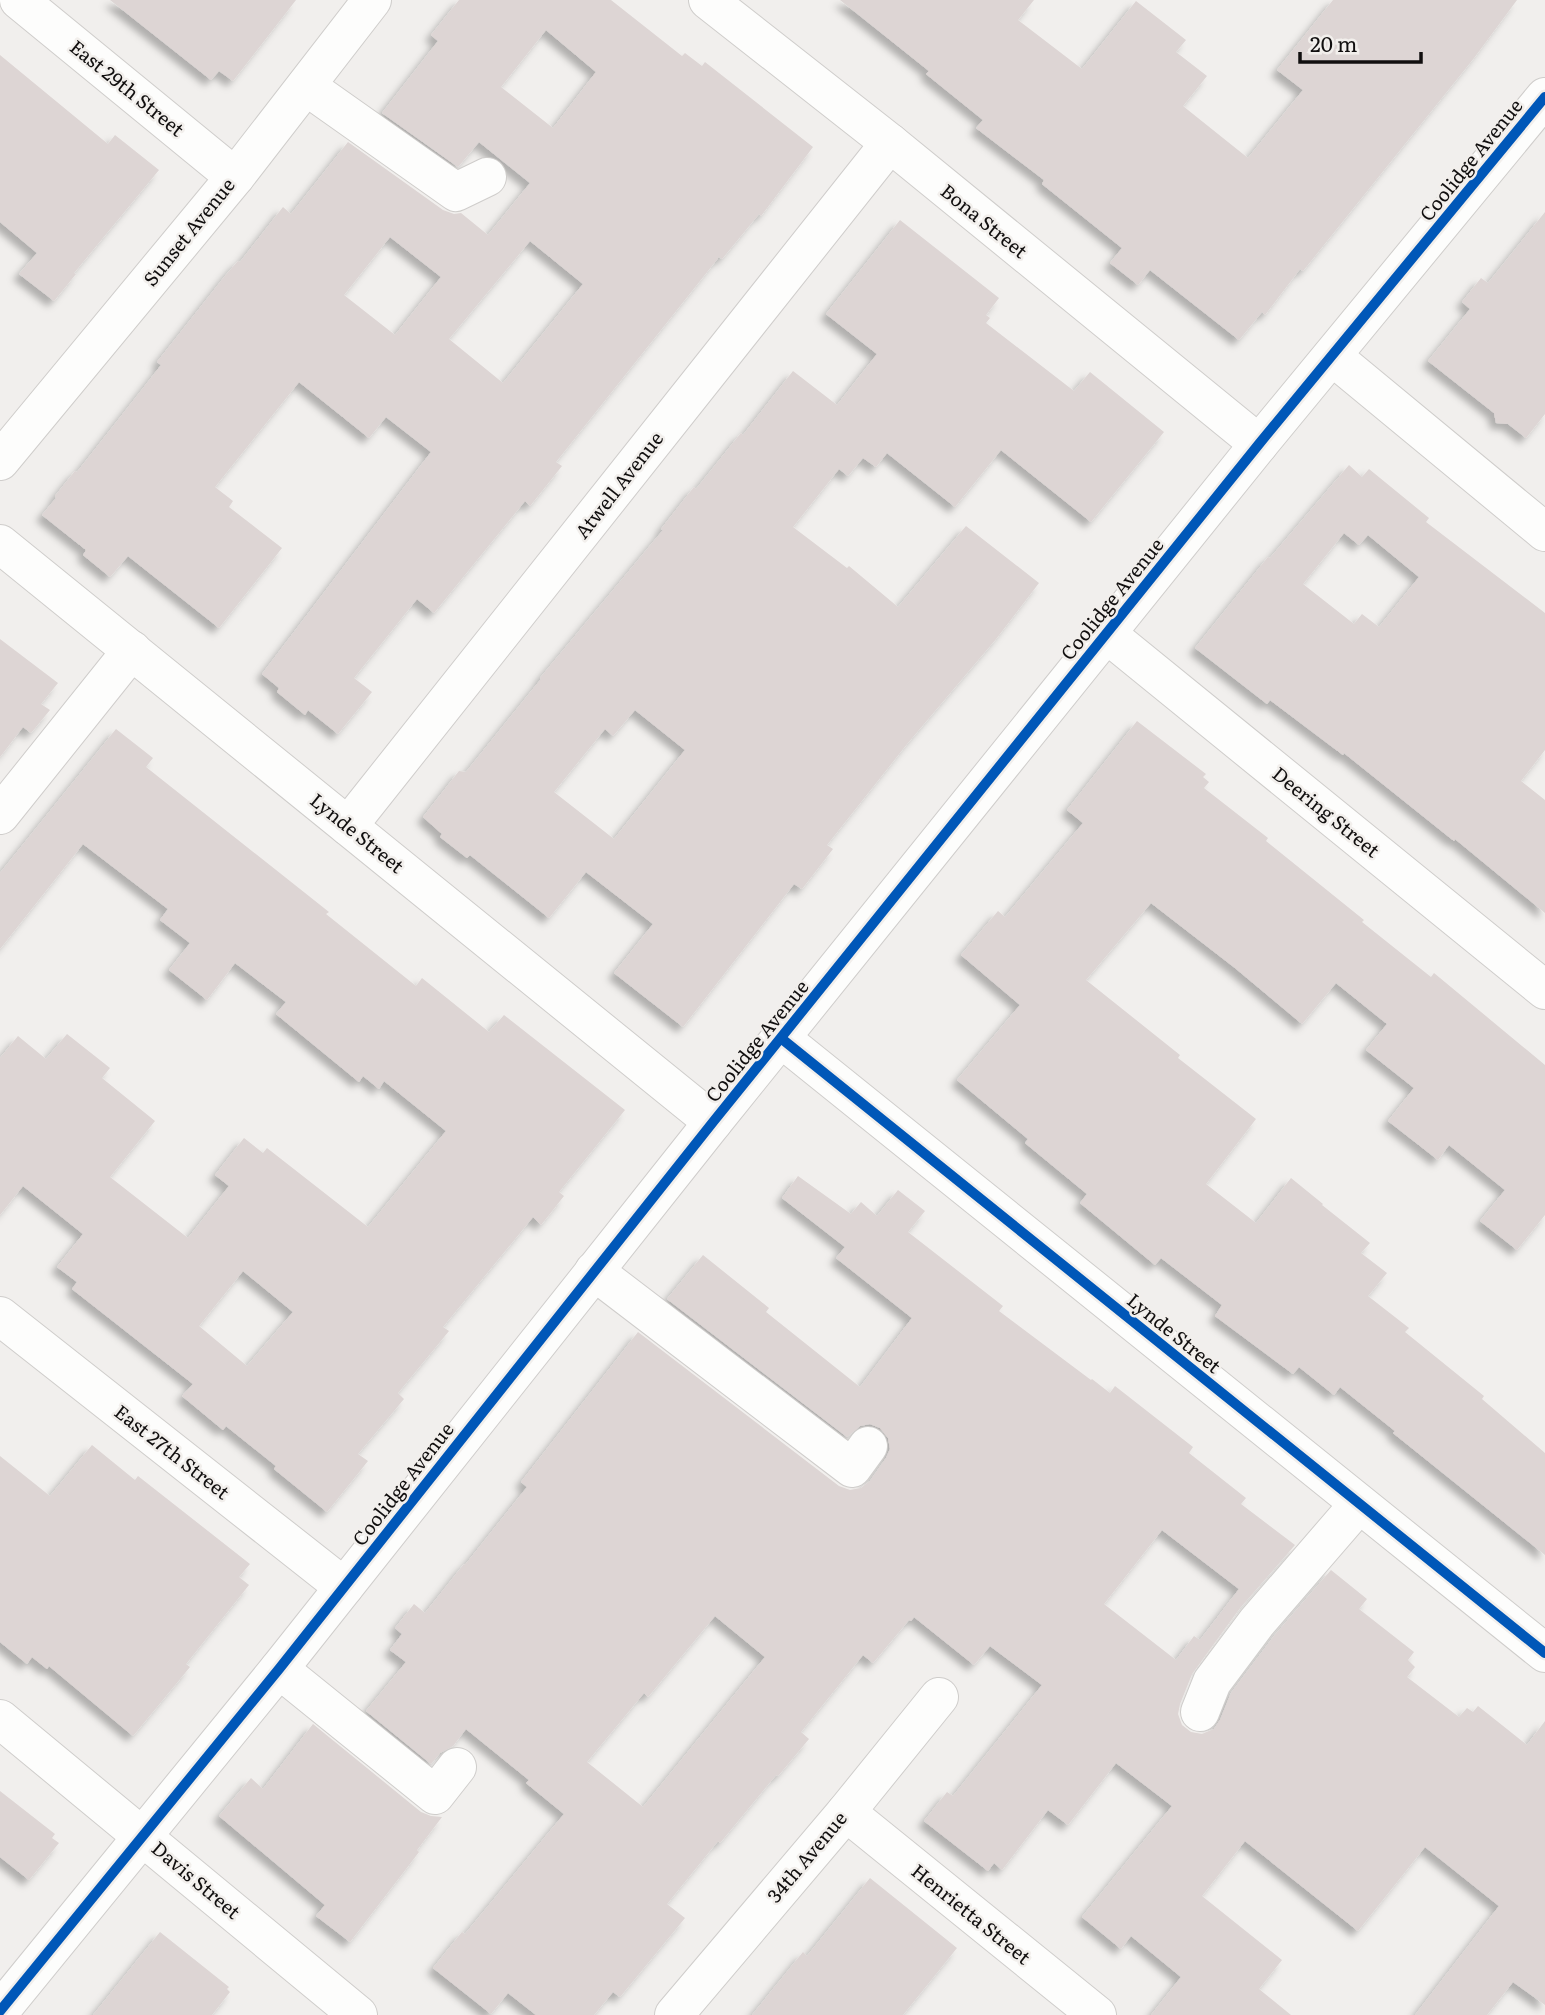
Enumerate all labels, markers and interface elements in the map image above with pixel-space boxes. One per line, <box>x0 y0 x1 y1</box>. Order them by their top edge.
scale bar <box>1300 21 1421 65</box>
text: 20 m <box>1310 27 1357 58</box>
street label: East 29th Street <box>64 32 191 142</box>
street label: Coolidge Avenue <box>1412 92 1528 227</box>
street label: Sunset Avenue <box>136 171 241 291</box>
street label: Bona Street <box>935 176 1034 264</box>
street label: Atwell Avenue <box>567 425 669 544</box>
street label: Coolidge Avenue <box>1053 531 1169 666</box>
street label: Deering Street <box>1267 759 1386 863</box>
street label: Lynde Street <box>305 786 411 879</box>
street label: Coolidge Avenue <box>698 973 814 1108</box>
street label: Lynde Street <box>1122 1286 1228 1379</box>
street label: East 27th Street <box>109 1397 236 1505</box>
street label: Coolidge Avenue <box>345 1415 460 1551</box>
street label: 34th Avenue <box>760 1805 853 1908</box>
street label: Davis Street <box>146 1834 247 1925</box>
street label: Henrietta Street <box>906 1856 1038 1970</box>

